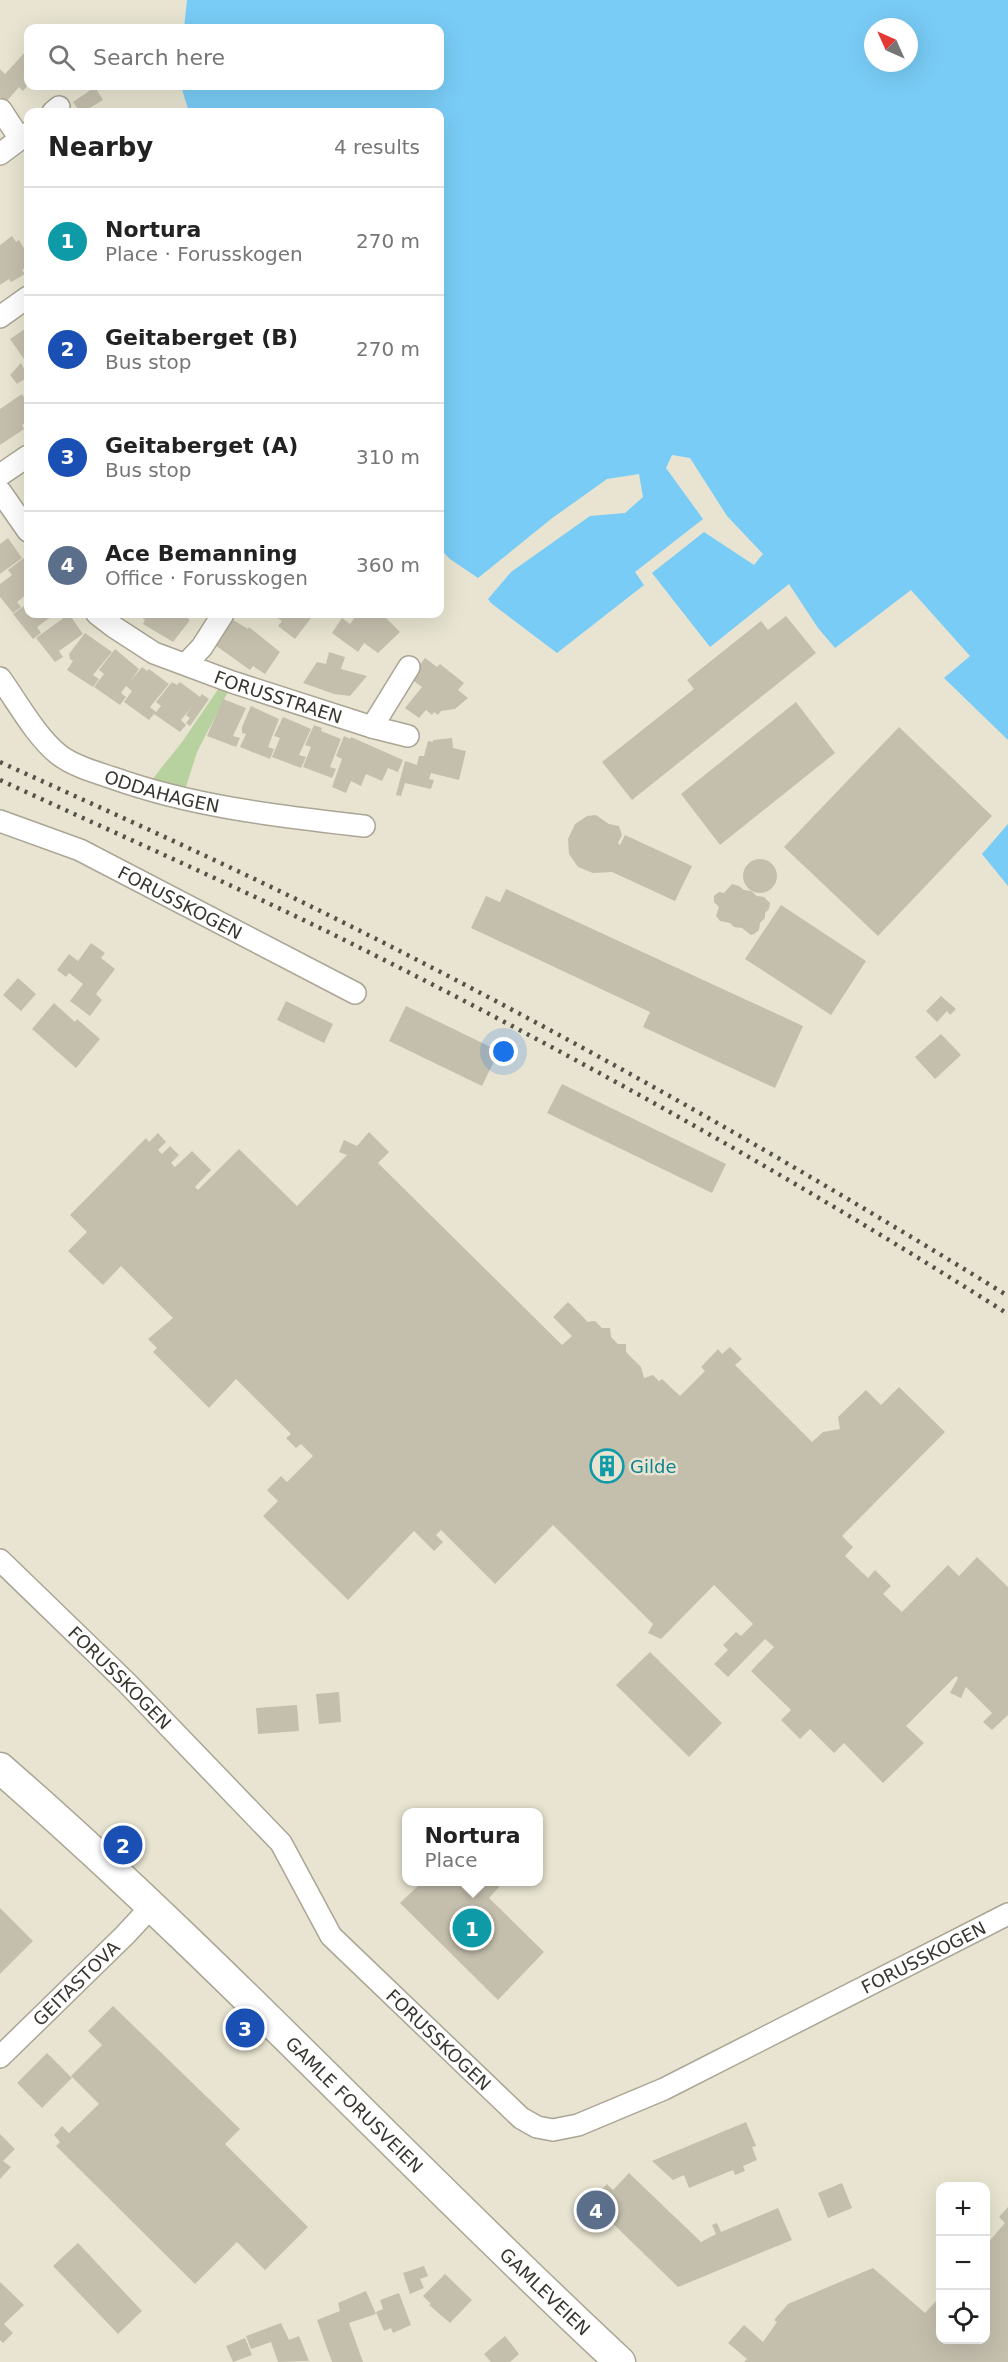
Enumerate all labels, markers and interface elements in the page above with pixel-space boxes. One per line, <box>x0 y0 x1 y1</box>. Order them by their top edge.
north arrow <box>864 18 918 72</box>
search box <box>24 24 444 90</box>
icon: search <box>45 41 78 74</box>
text: Search here <box>93 45 225 70</box>
text: Nearby <box>48 132 153 162</box>
text: 4 results <box>334 135 420 159</box>
text: Nortura <box>105 217 201 242</box>
text: 1 <box>61 229 74 253</box>
text: 270 m <box>356 229 420 253</box>
text: Place · Forusskogen <box>105 242 303 266</box>
text: Geitaberget (B) <box>105 325 298 350</box>
text: 2 <box>61 337 74 361</box>
text: 270 m <box>356 337 420 361</box>
text: Bus stop <box>105 350 191 374</box>
text: Geitaberget (A) <box>105 433 298 458</box>
text: 3 <box>61 445 74 469</box>
text: 310 m <box>356 445 420 469</box>
text: Bus stop <box>105 458 191 482</box>
text: Ace Bemanning <box>105 541 297 566</box>
text: 4 <box>61 553 74 577</box>
text: 360 m <box>356 553 420 577</box>
text: Office · Forusskogen <box>105 566 308 590</box>
street label: FORUSSTRAEN <box>212 666 345 727</box>
street label: ODDAHAGEN <box>102 765 221 816</box>
street label: FORUSSKOGEN <box>115 861 246 943</box>
your location <box>489 1037 518 1066</box>
building icon: Gilde <box>589 1448 625 1484</box>
place label: Gilde <box>630 1456 676 1477</box>
street label: FORUSSKOGEN <box>64 1622 176 1733</box>
popup <box>402 1808 543 1886</box>
pin: 2 <box>104 1822 142 1868</box>
text: Nortura <box>424 1823 521 1848</box>
text: Place <box>424 1848 478 1872</box>
pin: 1 <box>452 1906 492 1950</box>
street label: FORUSSKOGEN <box>858 1917 989 1997</box>
street label: GEITASTOVA <box>28 1936 124 2030</box>
street label: FORUSSKOGEN <box>382 1985 496 2094</box>
pin: 3 <box>226 2006 264 2050</box>
street label: GAMLE FORUSVEIEN <box>282 2032 428 2177</box>
map controls <box>936 2182 990 2344</box>
button: + <box>936 2182 990 2236</box>
pin: 4 <box>576 2188 616 2232</box>
button: − <box>936 2236 990 2290</box>
street label: GAMLEVEIEN <box>496 2243 595 2339</box>
button: locate <box>936 2290 990 2344</box>

